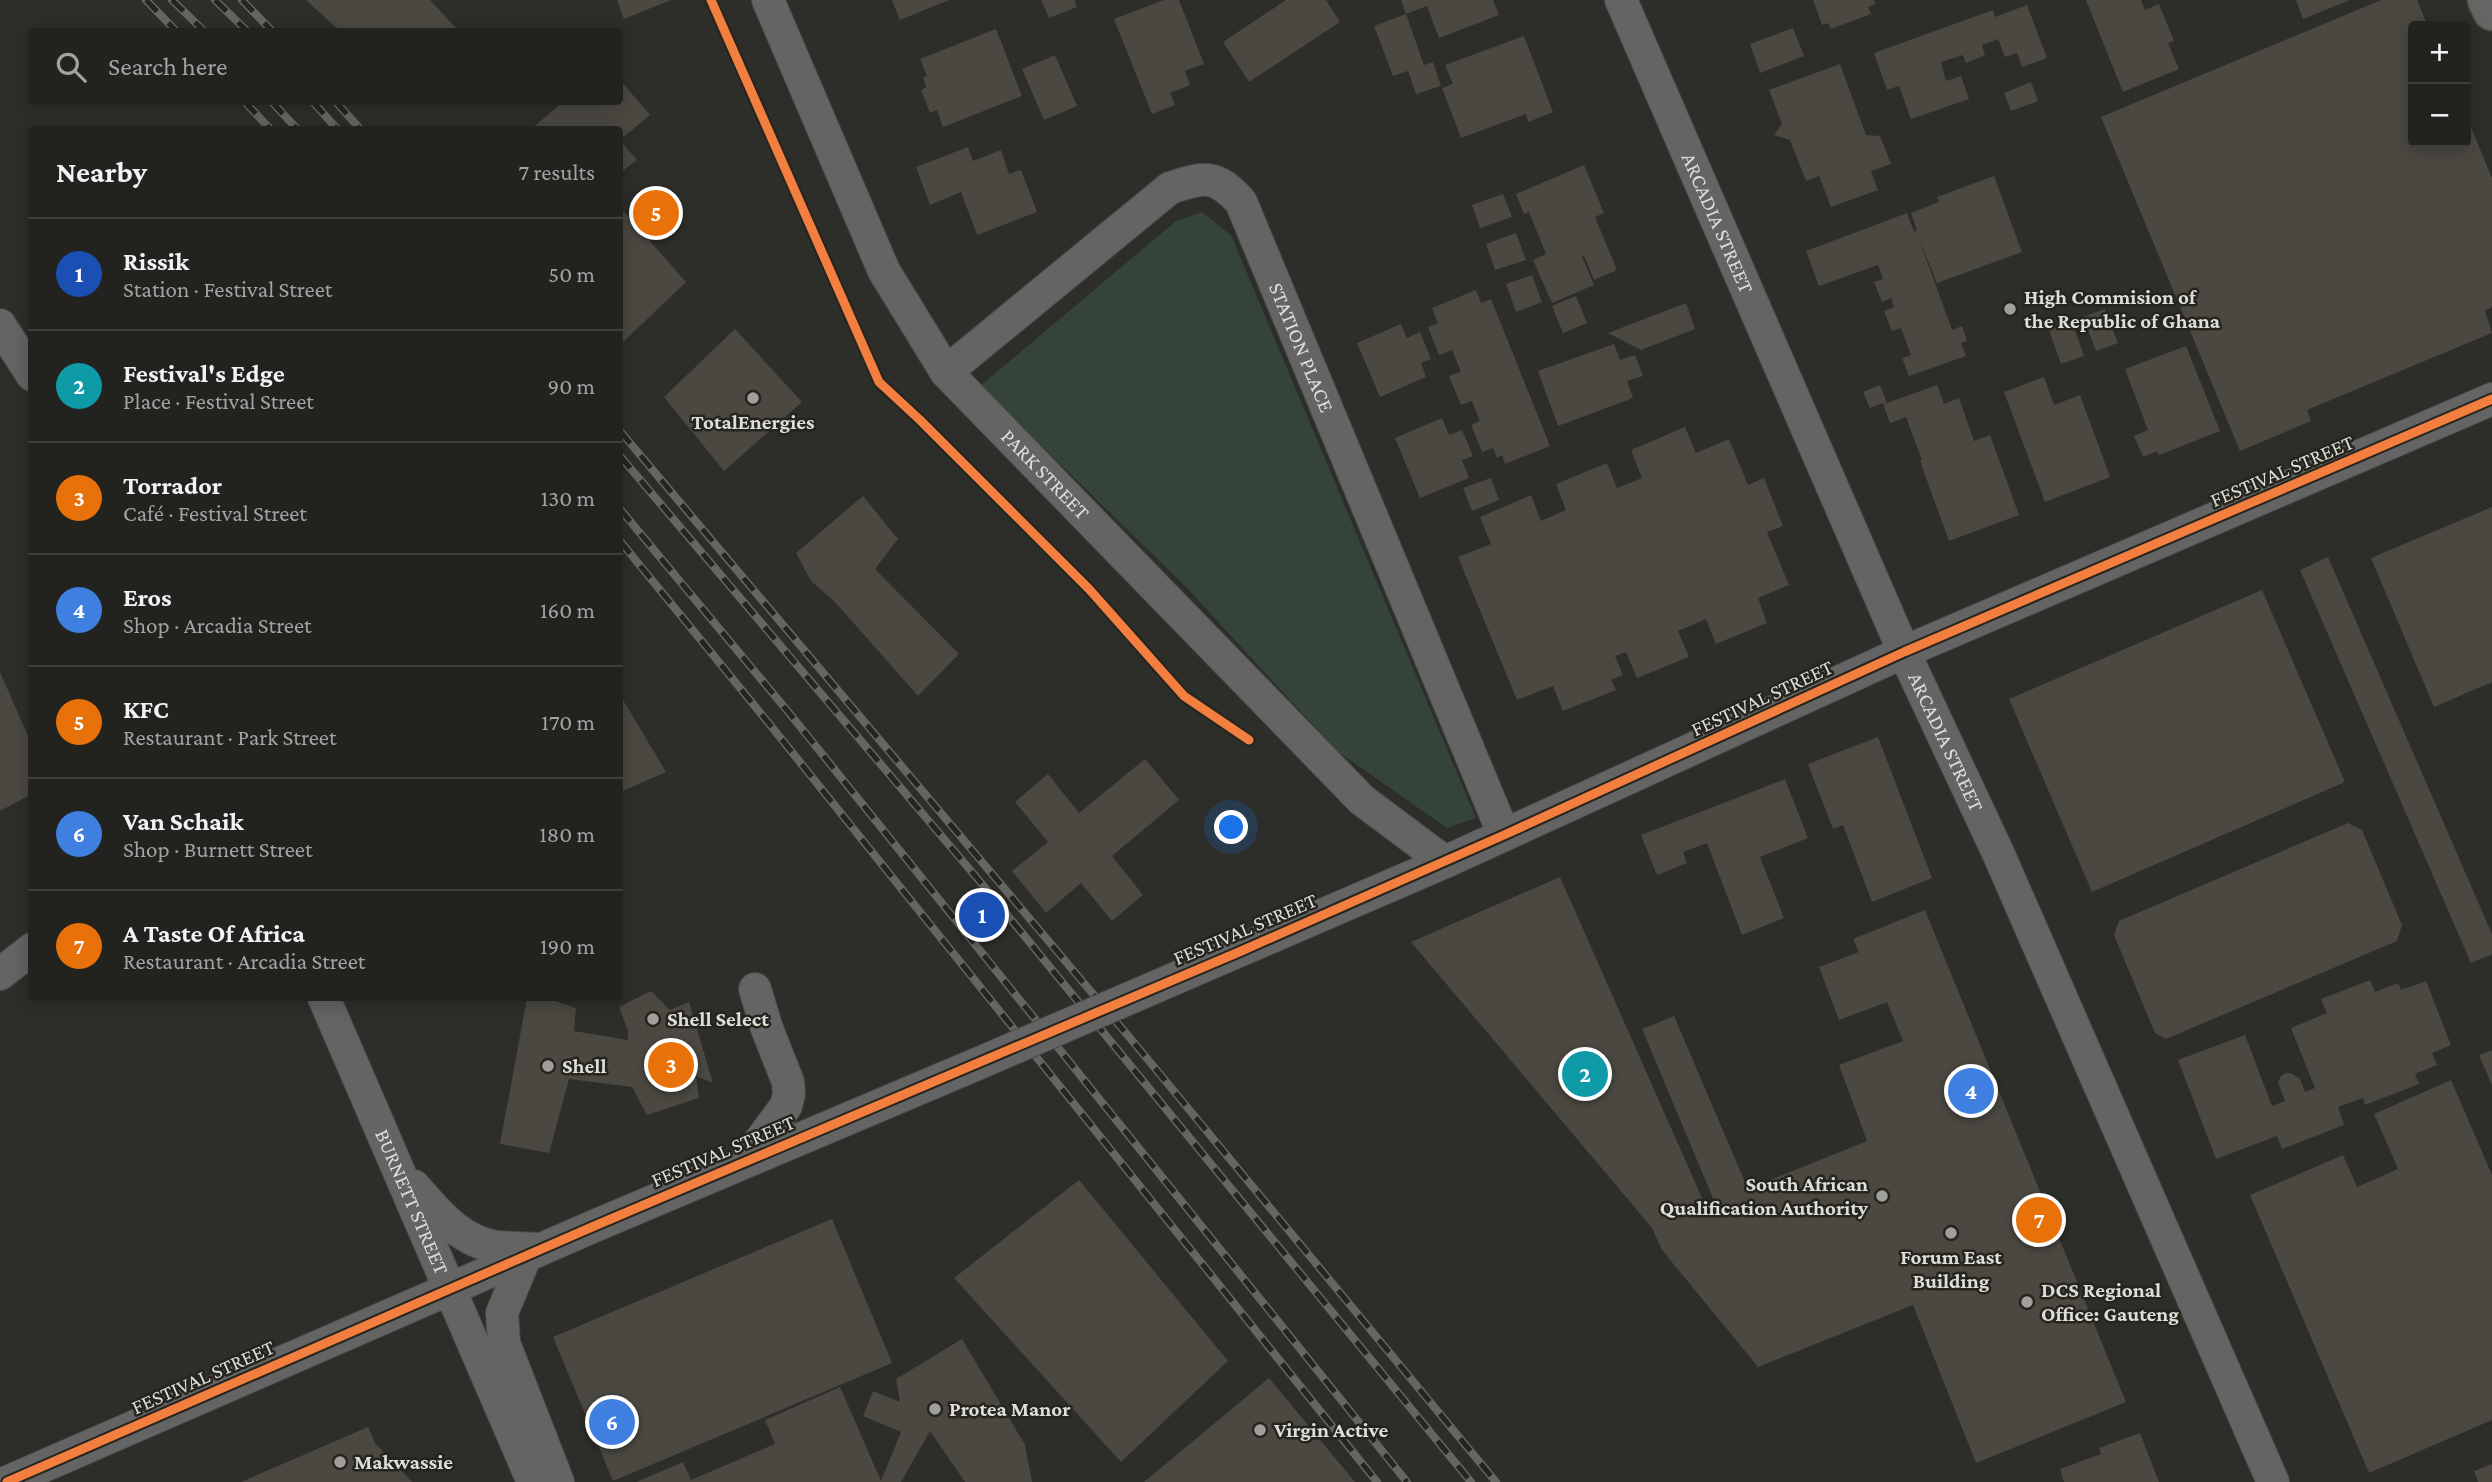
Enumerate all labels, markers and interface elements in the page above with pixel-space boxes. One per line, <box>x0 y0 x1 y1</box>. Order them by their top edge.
map controls <box>2408 21 2471 147</box>
button: + <box>2408 21 2471 84</box>
search box <box>28 28 623 105</box>
icon: search <box>52 48 90 86</box>
text: Search here <box>108 52 227 81</box>
button: − <box>2408 84 2471 147</box>
street label: ARCADIA STREET <box>1677 149 1759 297</box>
text: Nearby <box>56 155 147 188</box>
text: 7 results <box>519 159 595 185</box>
pin: 5 <box>633 187 679 239</box>
text: Rissik <box>123 247 189 276</box>
text: 1 <box>75 261 83 287</box>
text: 50 m <box>548 261 595 287</box>
text: Station · Festival Street <box>123 276 332 302</box>
street label: STATION PLACE <box>1264 279 1339 416</box>
place label: High Commision of the Republic of Ghana <box>2024 285 2221 333</box>
marker: High Commision of the Republic of Ghana <box>2002 301 2018 317</box>
text: Festival's Edge <box>123 359 285 388</box>
text: 2 <box>73 373 85 399</box>
text: 90 m <box>548 373 595 399</box>
text: Place · Festival Street <box>123 388 314 414</box>
marker: TotalEnergies <box>745 390 761 406</box>
place label: TotalEnergies <box>691 410 815 434</box>
street label: PARK STREET <box>996 424 1095 525</box>
street label: FESTIVAL STREET <box>2207 430 2358 512</box>
text: Torrador <box>123 471 222 500</box>
text: 3 <box>73 485 85 511</box>
text: 130 m <box>541 485 595 511</box>
text: Café · Festival Street <box>123 500 307 526</box>
text: Eros <box>123 583 172 612</box>
text: 4 <box>73 597 85 623</box>
text: 160 m <box>540 597 595 623</box>
text: Shop · Arcadia Street <box>123 612 312 638</box>
street label: FESTIVAL STREET <box>1687 654 1837 741</box>
street label: ARCADIA STREET <box>1903 668 1989 816</box>
text: KFC <box>123 695 169 724</box>
text: 5 <box>73 709 85 735</box>
text: 170 m <box>541 709 595 735</box>
text: Restaurant · Park Street <box>123 724 337 750</box>
text: Van Schaik <box>123 807 244 836</box>
your location <box>1214 810 1248 844</box>
text: 6 <box>73 821 85 847</box>
text: 180 m <box>539 821 595 847</box>
text: Shop · Burnett Street <box>123 836 313 862</box>
street label: FESTIVAL STREET <box>1170 888 1321 970</box>
pin: 1 <box>959 889 1005 941</box>
text: A Taste Of Africa <box>123 919 305 948</box>
text: 7 <box>73 933 85 959</box>
text: 190 m <box>540 933 595 959</box>
text: Restaurant · Arcadia Street <box>123 948 365 974</box>
place label: Shell Select <box>667 1007 769 1031</box>
marker: Shell Select <box>645 1011 661 1027</box>
pin: 3 <box>648 1039 694 1091</box>
pin: 2 <box>1562 1048 1608 1100</box>
place label: Shell <box>562 1054 607 1078</box>
marker: Shell <box>540 1058 556 1074</box>
pin: 4 <box>1948 1065 1994 1117</box>
street label: FESTIVAL STREET <box>648 1110 799 1192</box>
street label: BURNETT STREET <box>370 1126 454 1279</box>
place label: South African Qualification Authority <box>1660 1172 1869 1220</box>
marker: South African Qualification Authority <box>1874 1188 1890 1204</box>
pin: 7 <box>2016 1194 2062 1246</box>
marker: Forum East Building <box>1943 1225 1959 1241</box>
place label: Forum East Building <box>1900 1245 2002 1293</box>
place label: DCS Regional Office: Gauteng <box>2041 1278 2179 1326</box>
marker: DCS Regional Office: Gauteng <box>2019 1294 2035 1310</box>
street label: FESTIVAL STREET <box>128 1335 279 1419</box>
pin: 6 <box>589 1396 635 1448</box>
place label: Protea Manor <box>949 1397 1071 1421</box>
marker: Protea Manor <box>927 1401 943 1417</box>
place label: Virgin Active <box>1273 1418 1388 1442</box>
marker: Virgin Active <box>1252 1422 1268 1438</box>
place label: Makwassie <box>354 1450 453 1474</box>
marker: Makwassie <box>332 1454 348 1470</box>

